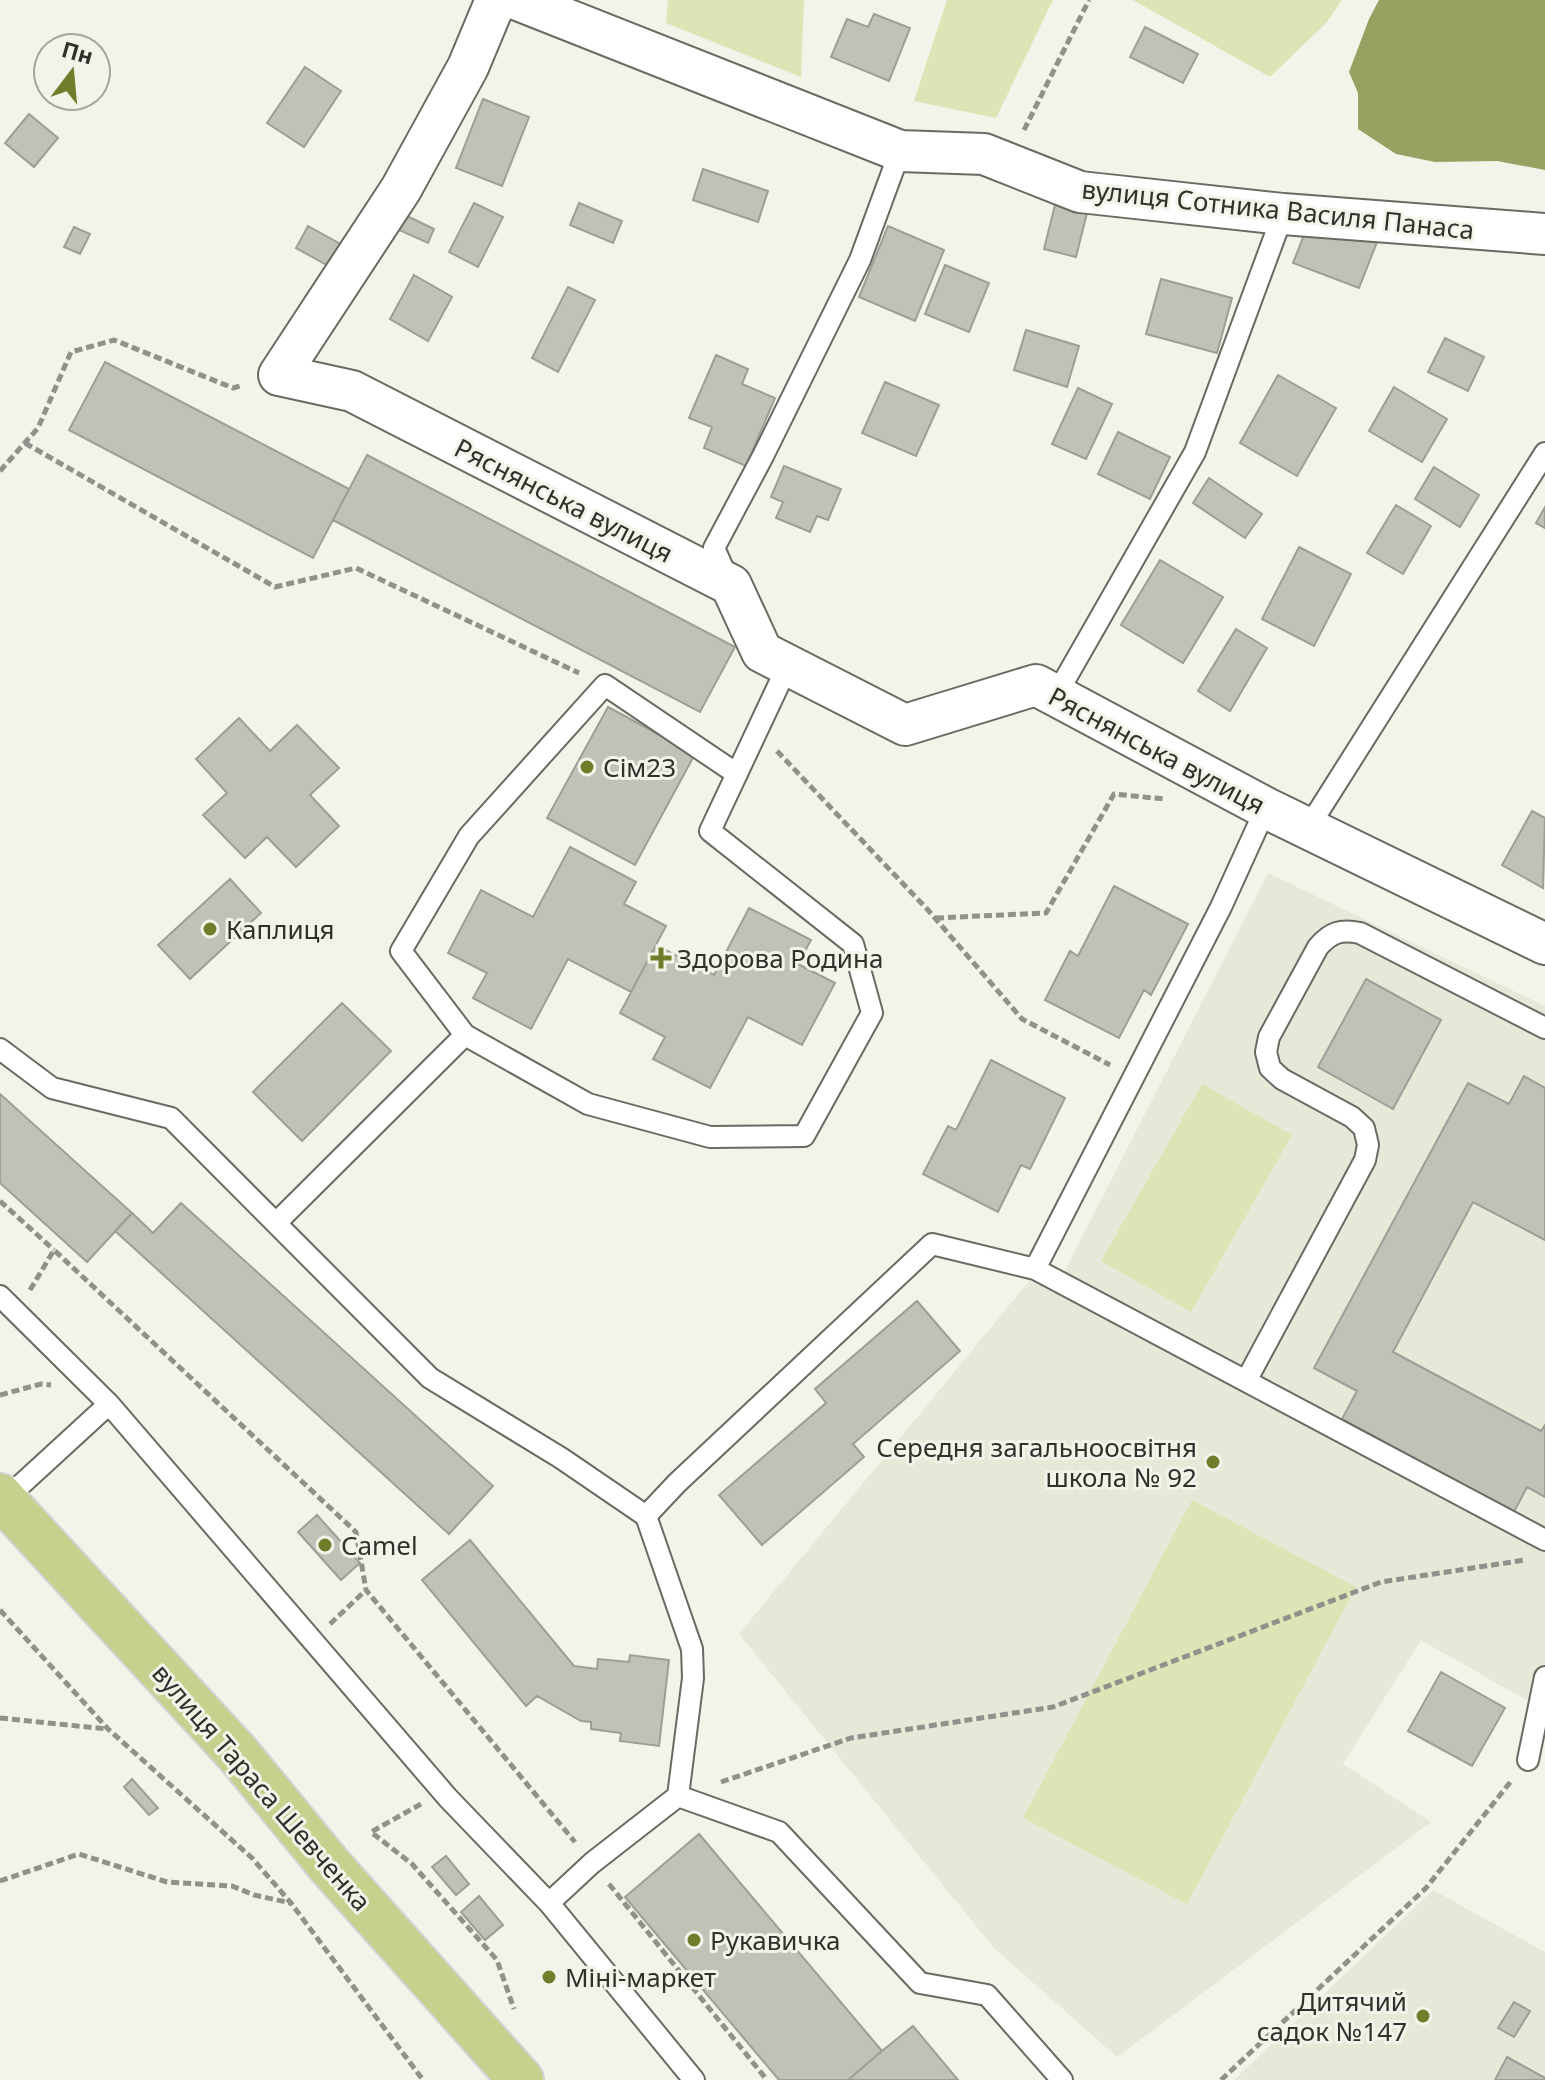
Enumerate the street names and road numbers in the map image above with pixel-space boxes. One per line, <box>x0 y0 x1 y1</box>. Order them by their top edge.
street label: вулиця Сотника Василя Панаса <box>1080 170 1476 248</box>
street label: Ряснянська вулиця <box>449 429 679 571</box>
street label: Ряснянська вулиця <box>1042 678 1272 822</box>
street label: вулиця Тараса Шевченка <box>144 1656 380 1918</box>

